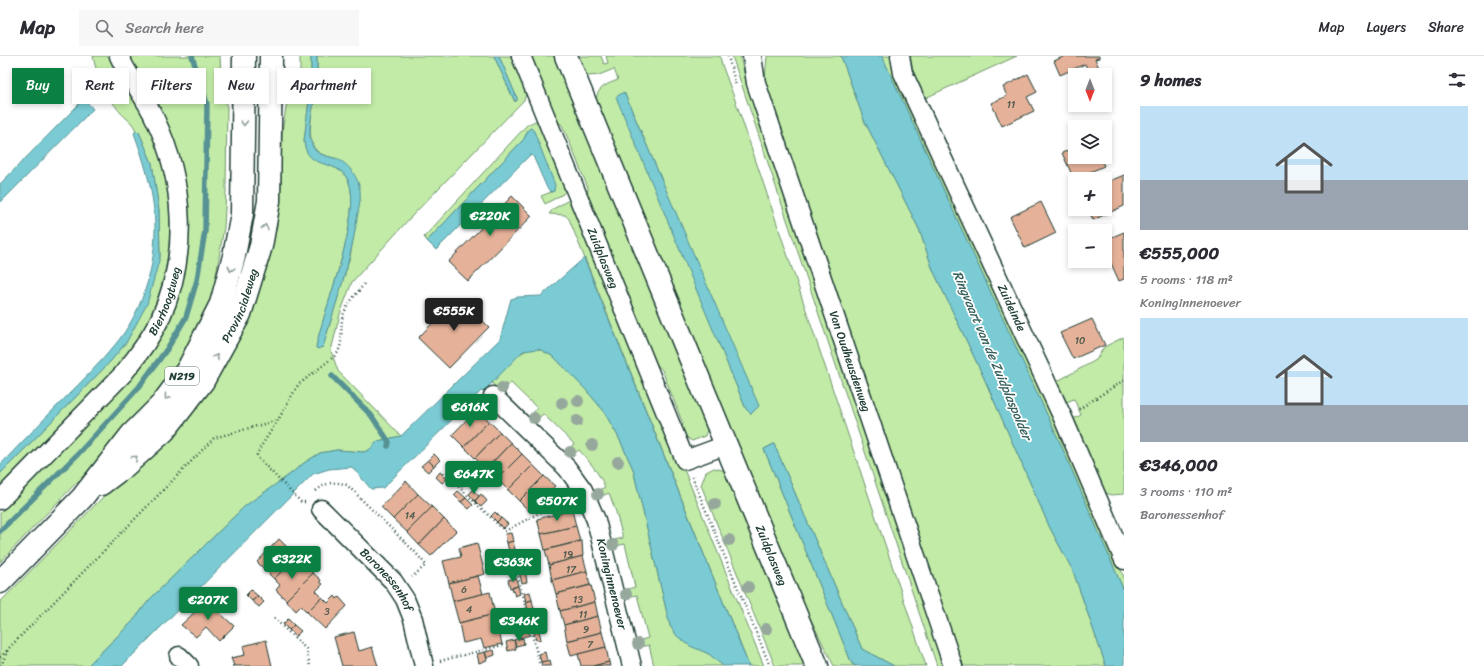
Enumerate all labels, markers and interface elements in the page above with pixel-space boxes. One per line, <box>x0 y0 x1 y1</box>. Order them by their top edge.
search box <box>79 10 359 46</box>
text: Map <box>20 11 55 44</box>
text: Search here <box>125 15 204 41</box>
text: Map <box>1319 15 1344 40</box>
text: Layers <box>1366 15 1406 40</box>
text: Share <box>1428 15 1464 40</box>
icon: search <box>93 17 115 39</box>
text: 9 homes <box>1140 65 1201 95</box>
chip: Buy <box>12 68 64 104</box>
chip: Rent <box>72 68 129 104</box>
chip: Filters <box>137 68 206 104</box>
chip: New <box>214 68 269 104</box>
chip: Apartment <box>277 68 371 104</box>
north arrow <box>1068 68 1112 112</box>
map controls <box>1068 68 1112 268</box>
icon: filters <box>1446 69 1468 91</box>
house number: 11 <box>1007 96 1015 114</box>
one-way arrow <box>240 120 248 126</box>
button: layers <box>1068 120 1112 164</box>
icon: home <box>1268 132 1340 204</box>
button: + <box>1068 172 1112 216</box>
pin: €220K <box>462 203 518 237</box>
text: €220K <box>470 204 510 227</box>
one-way arrow <box>260 224 268 230</box>
street label: Zuidplasweg <box>581 224 625 292</box>
button: − <box>1068 224 1112 268</box>
text: €555,000 <box>1140 238 1219 268</box>
street label: Bierhoogtweg <box>142 265 187 340</box>
one-way arrow <box>227 265 236 272</box>
street label: Provincialeweg <box>215 266 264 347</box>
water label: Ringvaart van de Zuidplaspolder <box>946 267 1040 446</box>
text: 5 rooms · 118 m² <box>1140 268 1233 291</box>
street label: Zuideinde <box>991 280 1032 335</box>
text: Koninginnenoever <box>1140 291 1241 314</box>
pin: €555K <box>426 298 482 332</box>
text: €555K <box>434 299 474 322</box>
street label: Van Oudheusdenweg <box>823 308 877 415</box>
house number: 10 <box>1075 332 1085 350</box>
icon: home <box>1268 344 1340 416</box>
one-way arrow <box>212 354 219 361</box>
road number: N219 <box>165 367 199 385</box>
one-way arrow <box>165 392 172 399</box>
pin: €616K <box>442 394 498 428</box>
text: €616K <box>452 395 488 418</box>
text: €346,000 <box>1140 450 1218 480</box>
one-way arrow <box>130 455 138 462</box>
pin: €647K <box>446 461 502 495</box>
text: €647K <box>454 462 494 485</box>
text: 3 rooms · 110 m² <box>1140 480 1232 503</box>
pin: €507K <box>529 488 585 522</box>
text: €507K <box>537 489 577 512</box>
text: Baronessenhof <box>1140 503 1224 526</box>
house number: 14 <box>405 507 415 525</box>
street label: Zuidplasweg <box>749 521 794 589</box>
street label: Koninginnenoever <box>590 536 634 633</box>
street label: Baronessenhof <box>354 542 420 616</box>
pin: €322K <box>264 546 320 580</box>
house number: 19 <box>563 546 573 564</box>
text: €322K <box>273 547 311 570</box>
pin: €363K <box>485 549 541 583</box>
text: €363K <box>494 550 532 573</box>
house number: 17 <box>566 561 577 579</box>
house number: 6 <box>461 581 467 599</box>
pin: €207K <box>180 587 236 621</box>
text: €207K <box>188 588 228 611</box>
house number: 13 <box>573 591 583 609</box>
house number: 4 <box>466 601 472 619</box>
house number: 3 <box>324 603 330 621</box>
house number: 11 <box>579 606 587 624</box>
pin: €346K <box>491 608 547 642</box>
text: €346K <box>499 609 539 632</box>
house number: 9 <box>583 621 589 639</box>
house number: 7 <box>587 636 594 654</box>

